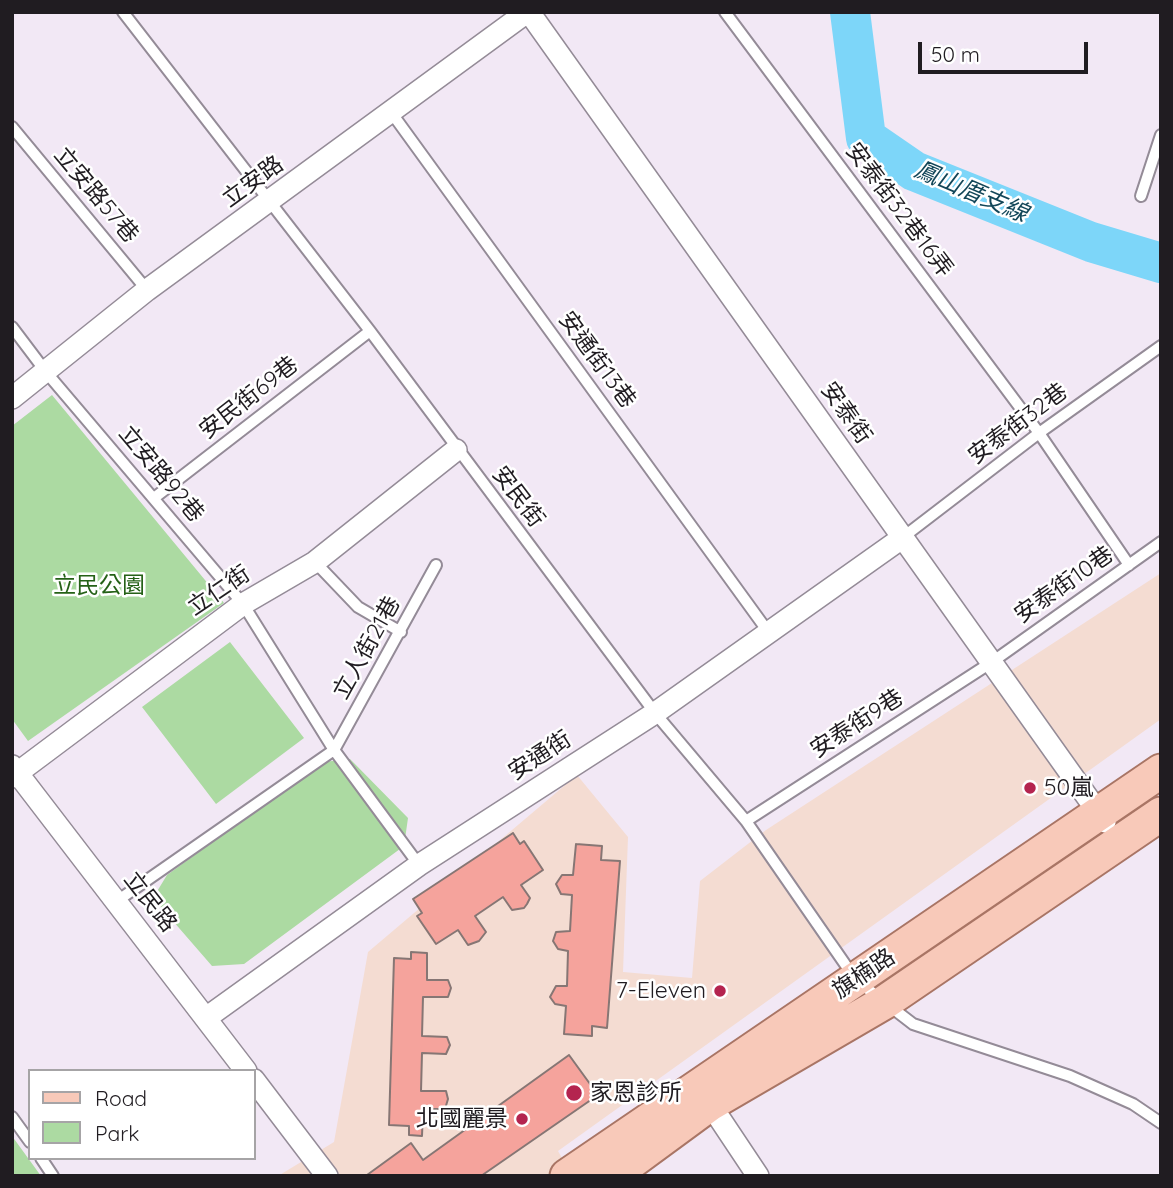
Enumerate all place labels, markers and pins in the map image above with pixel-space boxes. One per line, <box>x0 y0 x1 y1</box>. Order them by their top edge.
place label: 50嵐 <box>1044 774 1093 802</box>
marker: 50嵐 <box>1022 780 1038 796</box>
place label: 7-Eleven <box>616 977 706 1005</box>
marker: 7-Eleven <box>712 983 728 999</box>
place label: 家恩診所 <box>590 1079 682 1107</box>
marker: 家恩診所 <box>564 1083 584 1103</box>
place label: 北國麗景 <box>416 1105 508 1133</box>
marker: 北國麗景 <box>514 1111 530 1127</box>

